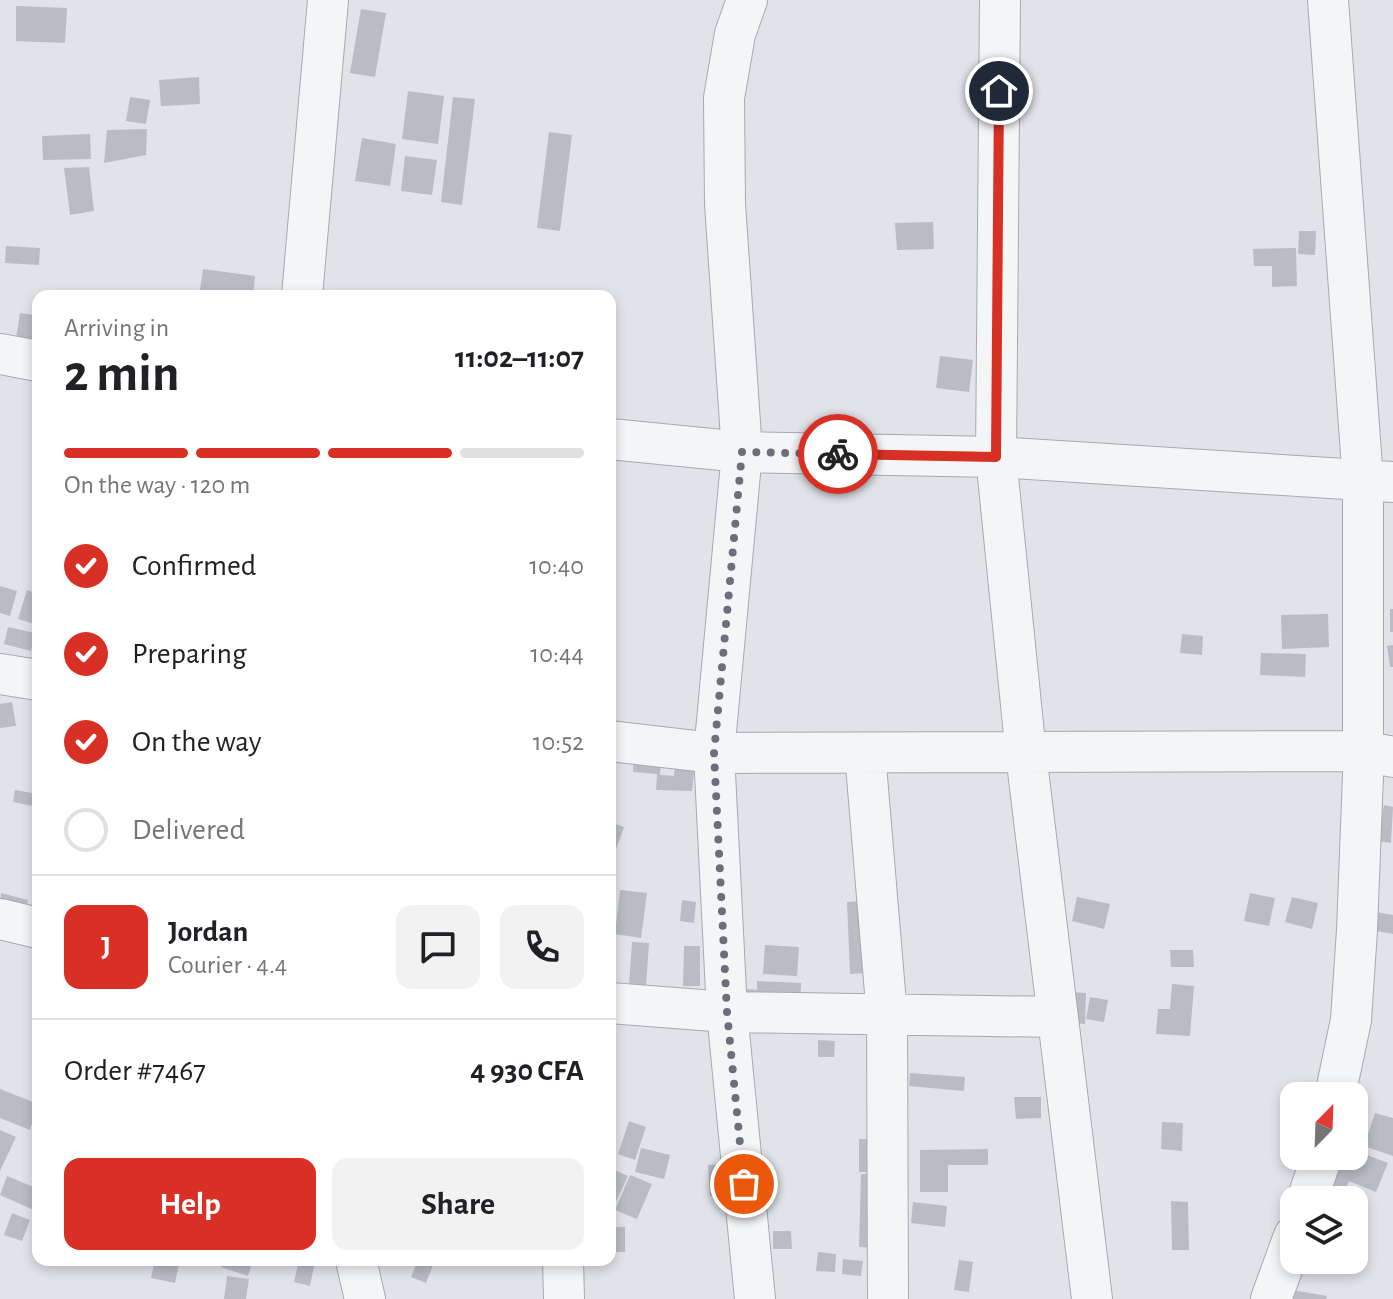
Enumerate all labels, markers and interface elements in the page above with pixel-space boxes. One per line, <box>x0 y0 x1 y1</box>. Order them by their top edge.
pin <box>965 57 1033 125</box>
icon: home <box>977 69 1021 113</box>
text: Arriving in <box>64 315 169 341</box>
text: 11:02–11:07 <box>455 343 584 373</box>
text: 2 min <box>64 348 179 400</box>
courier <box>798 414 878 494</box>
icon: bike <box>816 432 860 476</box>
text: On the way · 120 m <box>64 472 250 498</box>
icon: check <box>64 544 108 588</box>
text: Confirmed <box>132 551 256 581</box>
text: 10:40 <box>529 553 584 579</box>
icon: check <box>64 632 108 676</box>
text: Preparing <box>132 639 247 669</box>
text: 10:44 <box>530 641 584 667</box>
icon: check <box>64 720 108 764</box>
text: On the way <box>132 727 261 757</box>
text: 10:52 <box>533 729 584 755</box>
text: Delivered <box>132 815 245 845</box>
button: chat <box>396 905 480 989</box>
button: phone <box>500 905 584 989</box>
text: Jordan <box>168 917 248 947</box>
text: J <box>101 932 111 962</box>
text: Courier · 4.4 <box>168 952 287 978</box>
text: Order #7467 <box>64 1056 206 1086</box>
text: 4 930 CFA <box>470 1056 584 1086</box>
north arrow <box>1280 1082 1368 1170</box>
map controls <box>1280 1082 1368 1274</box>
pin <box>710 1150 778 1218</box>
button: Help <box>64 1158 316 1250</box>
button: Share <box>332 1158 584 1250</box>
icon: bag <box>722 1162 766 1206</box>
button: layers <box>1280 1186 1368 1274</box>

